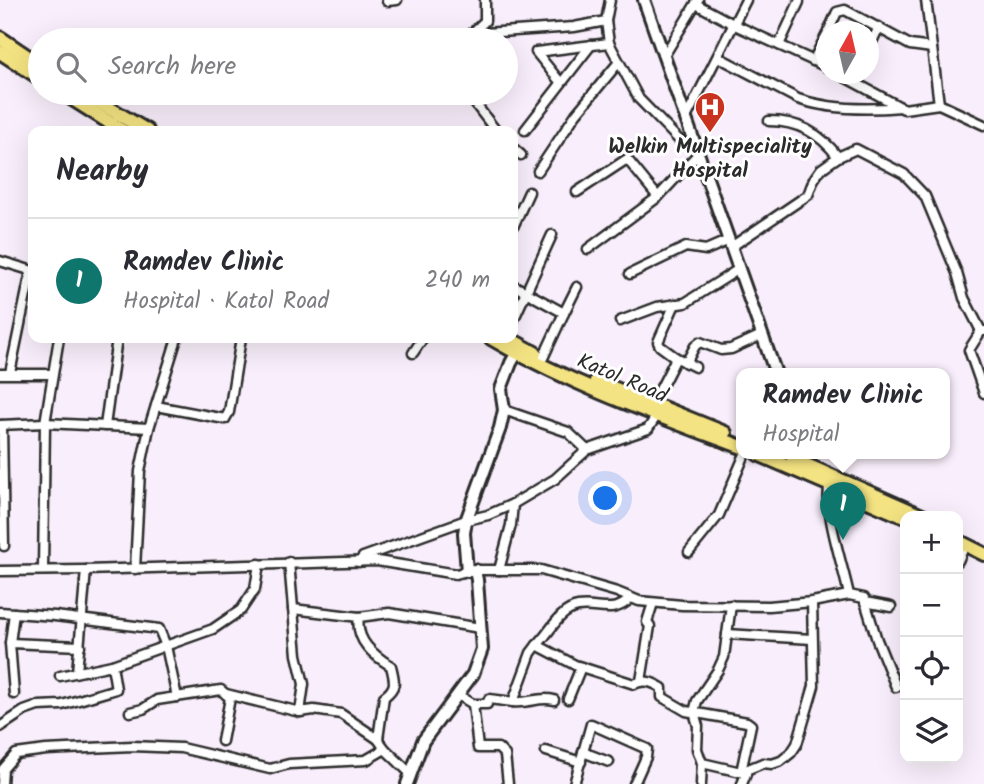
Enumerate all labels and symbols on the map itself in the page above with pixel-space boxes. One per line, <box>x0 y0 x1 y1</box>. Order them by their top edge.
north arrow <box>816 21 879 84</box>
hospital icon: Welkin Multispeciality Hospital <box>693 90 727 134</box>
place label: Welkin Multispeciality Hospital <box>608 131 812 188</box>
street label: Katol Road <box>572 345 673 413</box>
your location <box>588 481 622 515</box>
pin: 1 <box>820 482 866 540</box>

